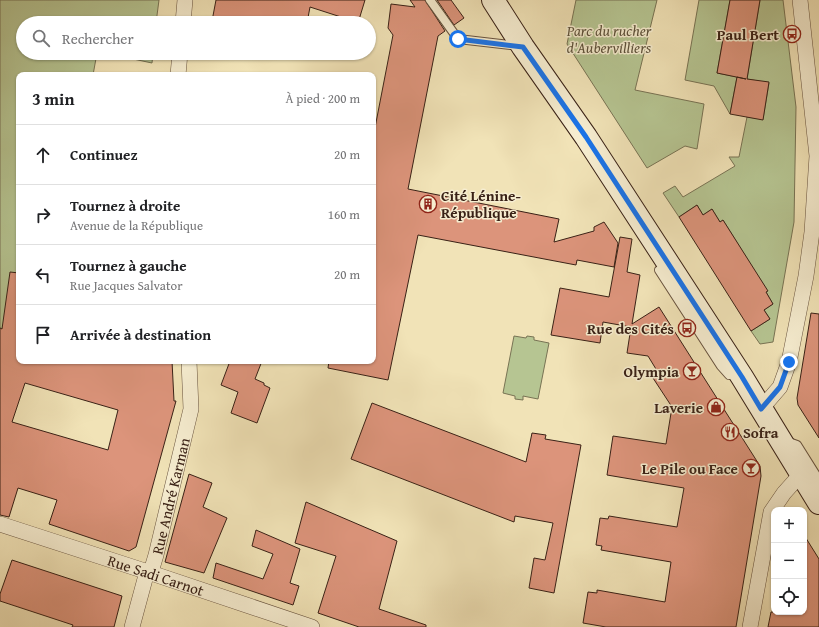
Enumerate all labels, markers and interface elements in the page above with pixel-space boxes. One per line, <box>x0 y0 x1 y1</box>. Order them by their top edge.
search box <box>16 16 376 60</box>
park label: Parc du rucher d'Aubervilliers <box>566 20 652 58</box>
place label: Paul Bert <box>717 24 779 45</box>
bus stop icon: Paul Bert <box>782 24 802 44</box>
icon: search <box>30 27 52 49</box>
text: Rechercher <box>62 28 134 49</box>
route start <box>449 30 467 48</box>
text: 3 min <box>32 86 74 111</box>
text: À pied · 200 m <box>285 89 360 108</box>
icon: ahead <box>32 144 54 166</box>
text: Continuez <box>70 144 138 165</box>
text: 20 m <box>334 145 360 164</box>
place label: Cité Lénine- République <box>441 185 521 223</box>
building icon: Cité Lénine- République <box>418 194 438 214</box>
text: Tournez à droite <box>70 195 180 216</box>
icon: right <box>32 204 54 226</box>
text: 160 m <box>328 205 360 224</box>
text: Avenue de la République <box>70 216 203 235</box>
text: Tournez à gauche <box>70 255 187 276</box>
icon: left <box>32 264 54 286</box>
text: 20 m <box>334 265 360 284</box>
text: Rue Jacques Salvator <box>70 276 183 295</box>
place label: Rue des Cités <box>587 318 674 339</box>
bus stop icon: Rue des Cités <box>677 318 697 338</box>
icon: arrive <box>32 324 54 346</box>
text: Arrivée à destination <box>70 324 211 345</box>
route end <box>780 353 798 371</box>
place label: Olympia <box>623 361 679 382</box>
bar icon: Olympia <box>682 361 702 381</box>
place label: Laverie <box>654 397 703 418</box>
shop icon: Laverie <box>706 397 726 417</box>
restaurant icon: Sofra <box>720 422 740 442</box>
place label: Sofra <box>743 422 779 443</box>
street label: Rue André Karman <box>146 435 194 556</box>
place label: Le Pile ou Face <box>642 458 738 479</box>
bar icon: Le Pile ou Face <box>741 458 761 478</box>
map controls <box>771 507 807 615</box>
button: + <box>771 507 807 543</box>
button: − <box>771 543 807 579</box>
street label: Rue Sadi Carnot <box>105 549 207 601</box>
button: locate <box>771 579 807 615</box>

